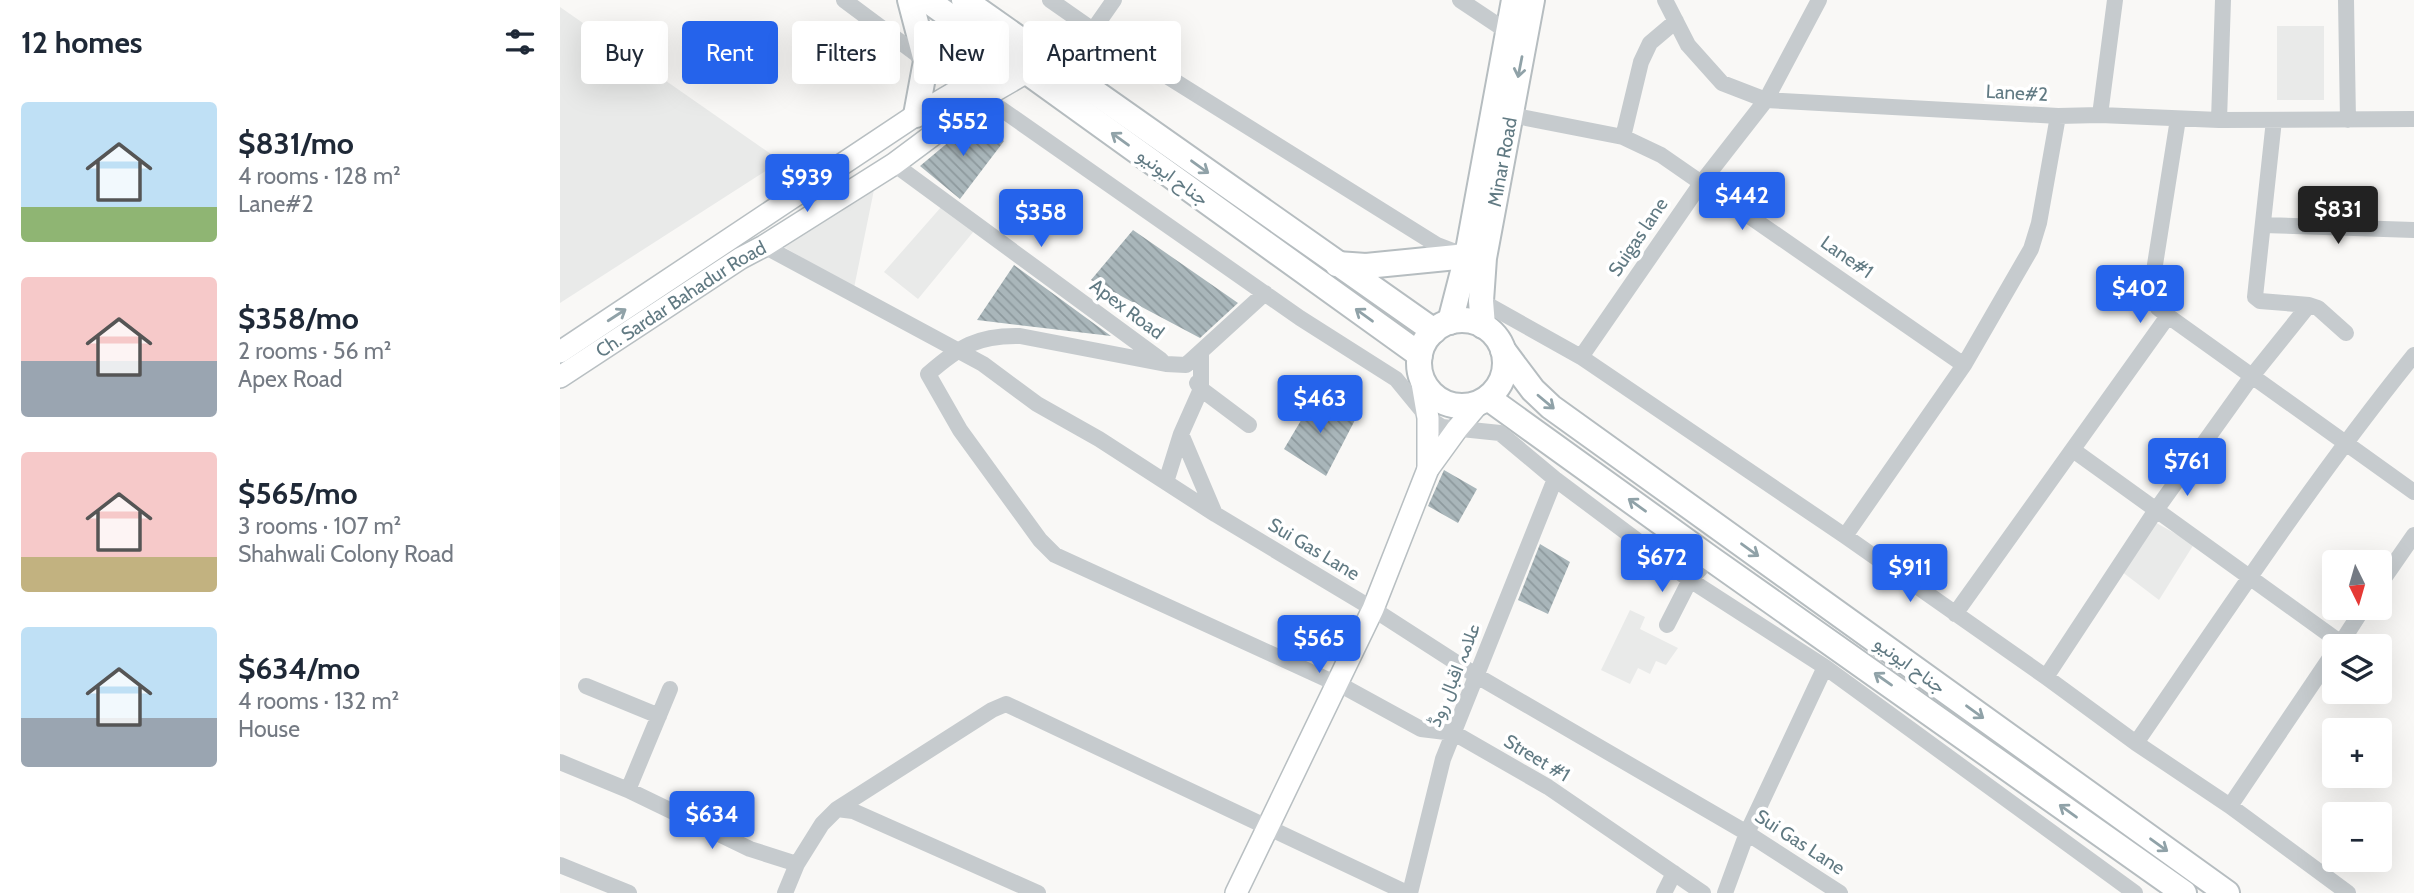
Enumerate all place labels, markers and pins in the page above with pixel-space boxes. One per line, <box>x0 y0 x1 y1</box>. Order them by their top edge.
pin: $552 <box>922 99 1004 158</box>
pin: $939 <box>766 154 848 214</box>
pin: $442 <box>1701 173 1783 232</box>
pin: $831 <box>2297 187 2379 246</box>
pin: $358 <box>1000 190 1082 249</box>
pin: $402 <box>2099 266 2181 325</box>
pin: $463 <box>1279 376 1361 435</box>
pin: $761 <box>2146 438 2228 498</box>
pin: $672 <box>1621 534 1703 594</box>
pin: $911 <box>1869 544 1951 604</box>
pin: $565 <box>1278 616 1360 675</box>
pin: $634 <box>671 792 753 851</box>

